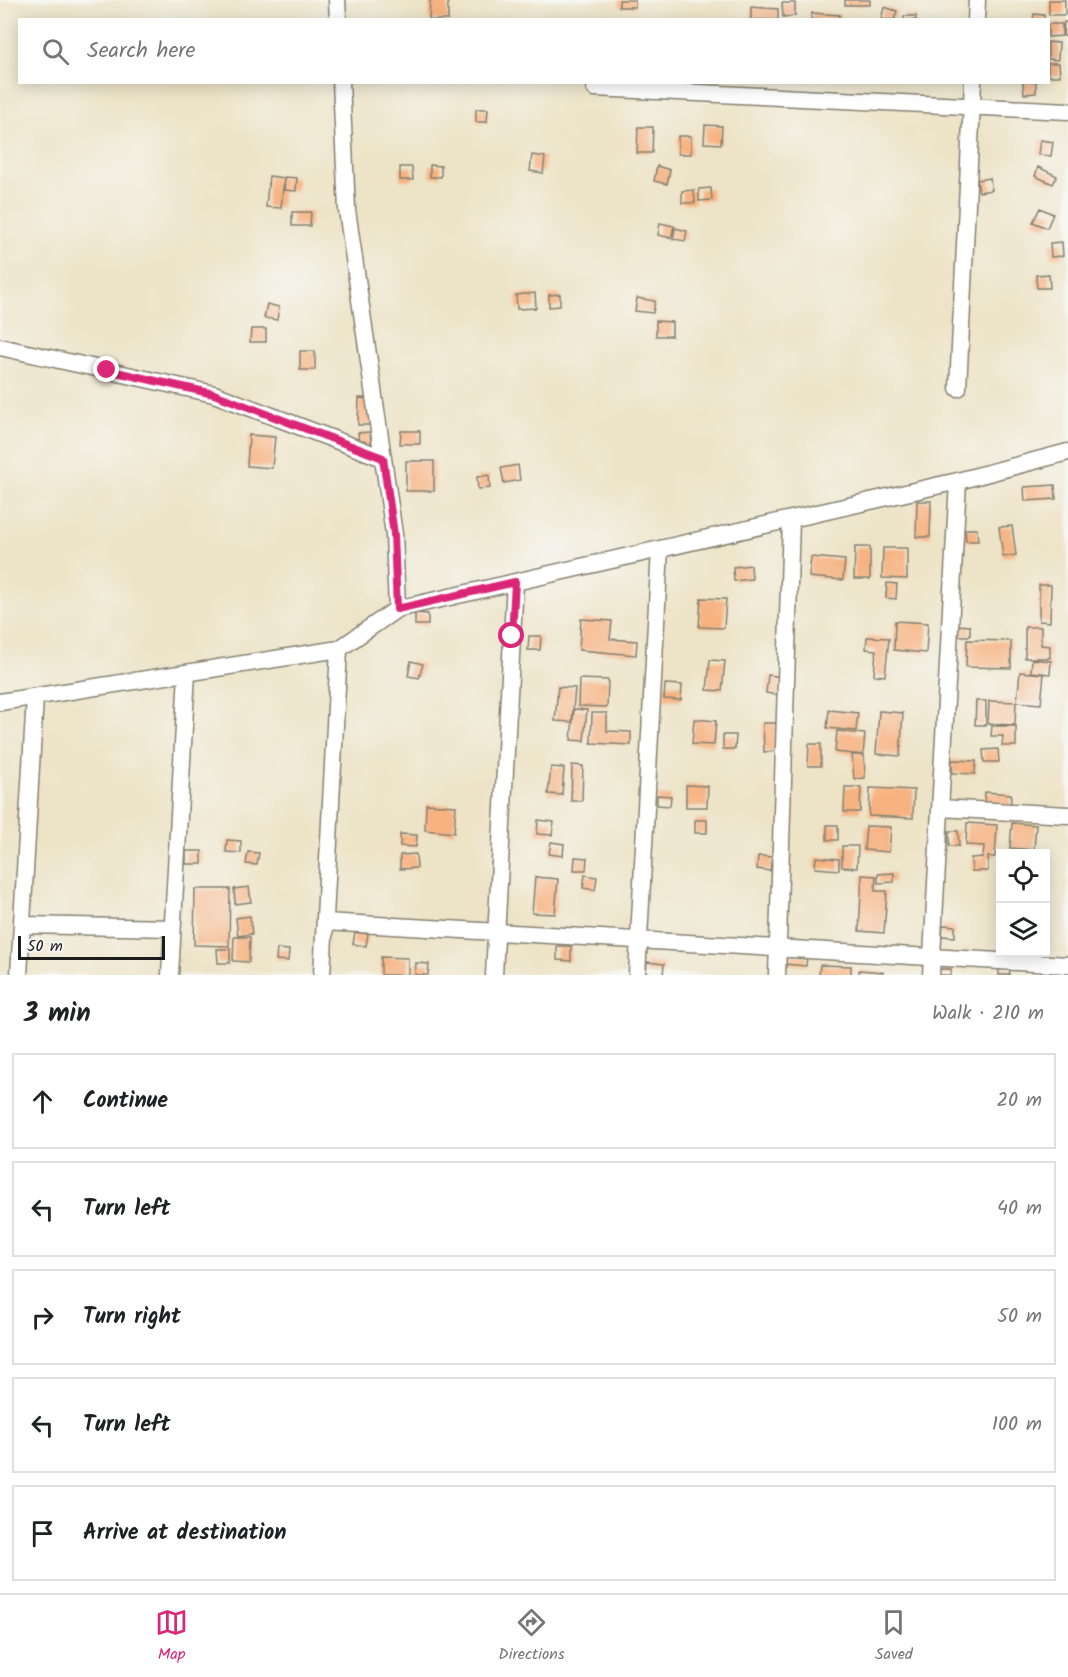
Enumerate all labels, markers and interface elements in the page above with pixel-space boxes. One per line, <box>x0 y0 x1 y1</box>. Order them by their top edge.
search box <box>18 18 1050 84</box>
text: Search here <box>87 34 195 69</box>
icon: search <box>39 35 72 68</box>
route end <box>93 356 119 382</box>
route start <box>498 622 524 648</box>
map controls <box>996 849 1050 957</box>
button: locate <box>996 849 1050 903</box>
button: layers <box>996 903 1050 957</box>
scale bar <box>18 933 165 960</box>
text: 50 m <box>27 934 63 959</box>
text: 3 min <box>24 993 91 1035</box>
text: Walk · 210 m <box>932 998 1044 1030</box>
text: Continue <box>83 1084 168 1119</box>
icon: ahead <box>26 1085 59 1118</box>
text: 20 m <box>996 1085 1042 1117</box>
text: Turn left <box>83 1192 170 1227</box>
icon: left <box>26 1193 59 1226</box>
text: 40 m <box>997 1193 1042 1225</box>
text: Turn right <box>83 1300 181 1335</box>
icon: right <box>26 1301 59 1334</box>
text: 50 m <box>997 1301 1042 1333</box>
text: Turn left <box>83 1408 170 1443</box>
icon: left <box>26 1409 59 1442</box>
text: 100 m <box>992 1409 1042 1441</box>
text: Arrive at destination <box>83 1516 286 1551</box>
icon: arrive <box>26 1517 59 1550</box>
tab: Map <box>155 1606 188 1667</box>
tab: Directions <box>498 1606 565 1667</box>
tab: Saved <box>875 1606 913 1667</box>

